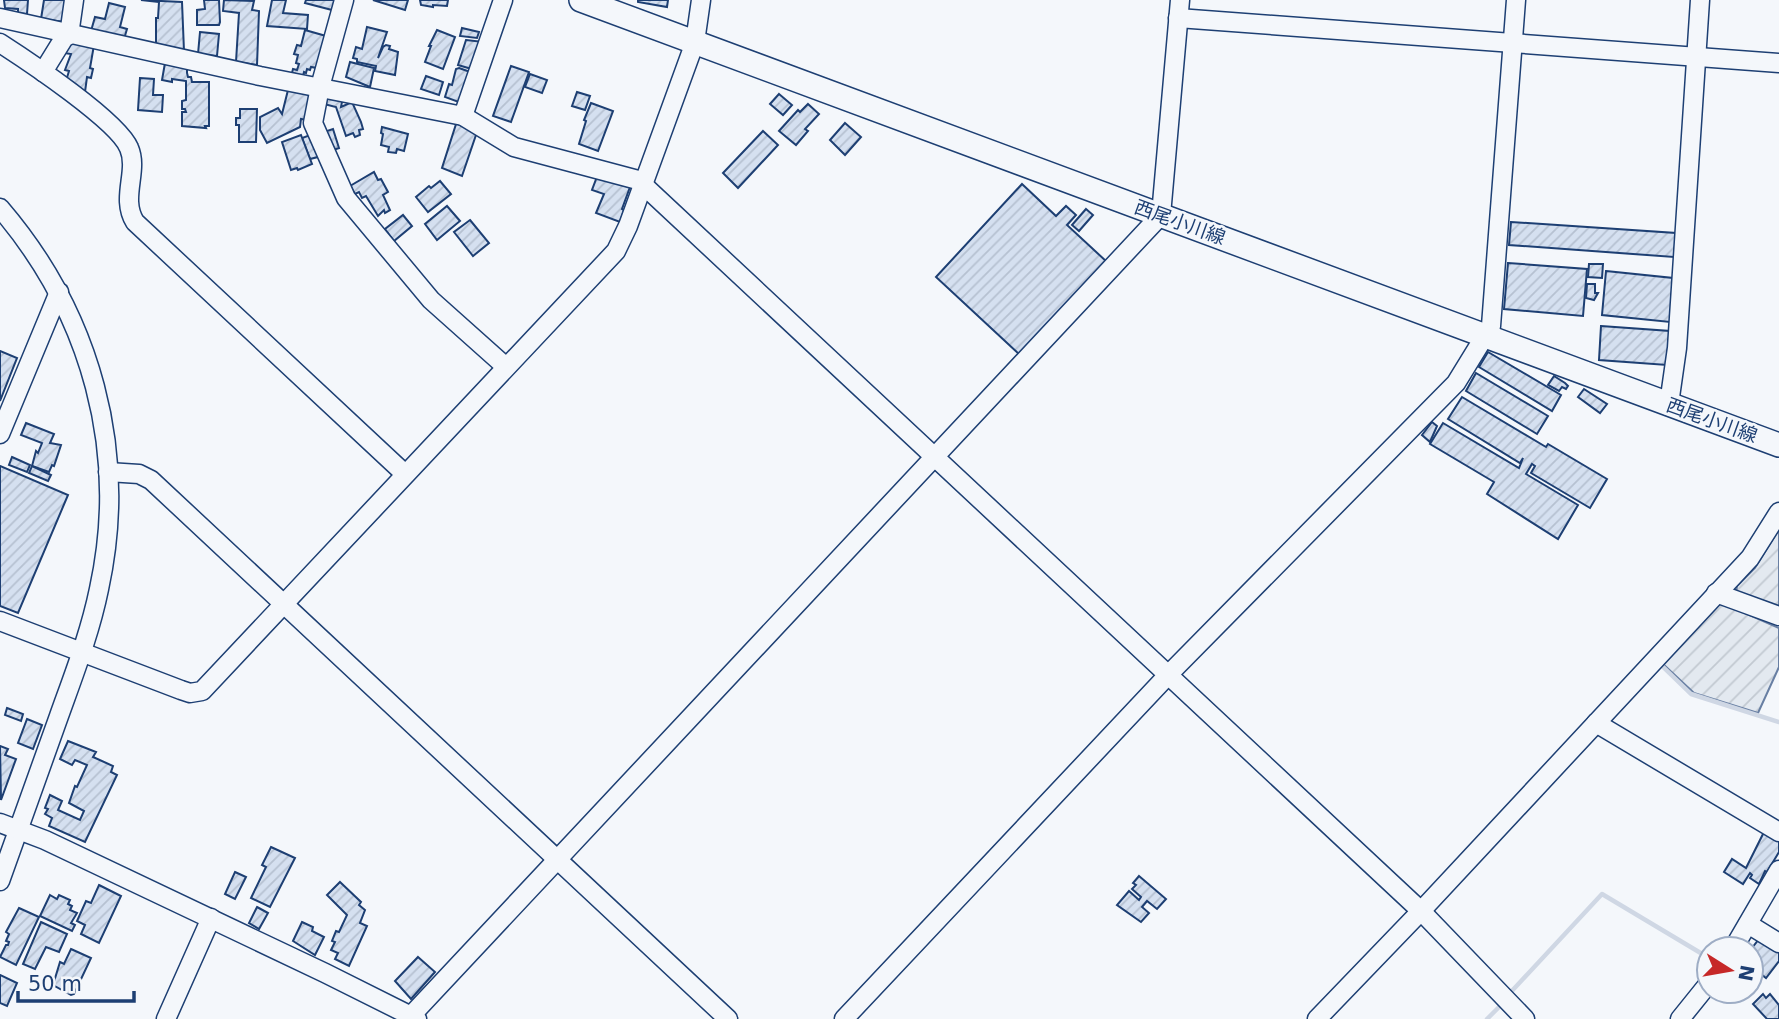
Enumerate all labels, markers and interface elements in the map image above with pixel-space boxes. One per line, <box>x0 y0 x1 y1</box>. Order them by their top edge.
street label: 西尾小川線 <box>1132 195 1228 249</box>
street label: 西尾小川線 <box>1664 393 1760 447</box>
north arrow <box>1695 935 1765 1005</box>
scale bar <box>18 960 133 1004</box>
text: N <box>1734 963 1759 983</box>
text: 50 m <box>28 972 82 996</box>

